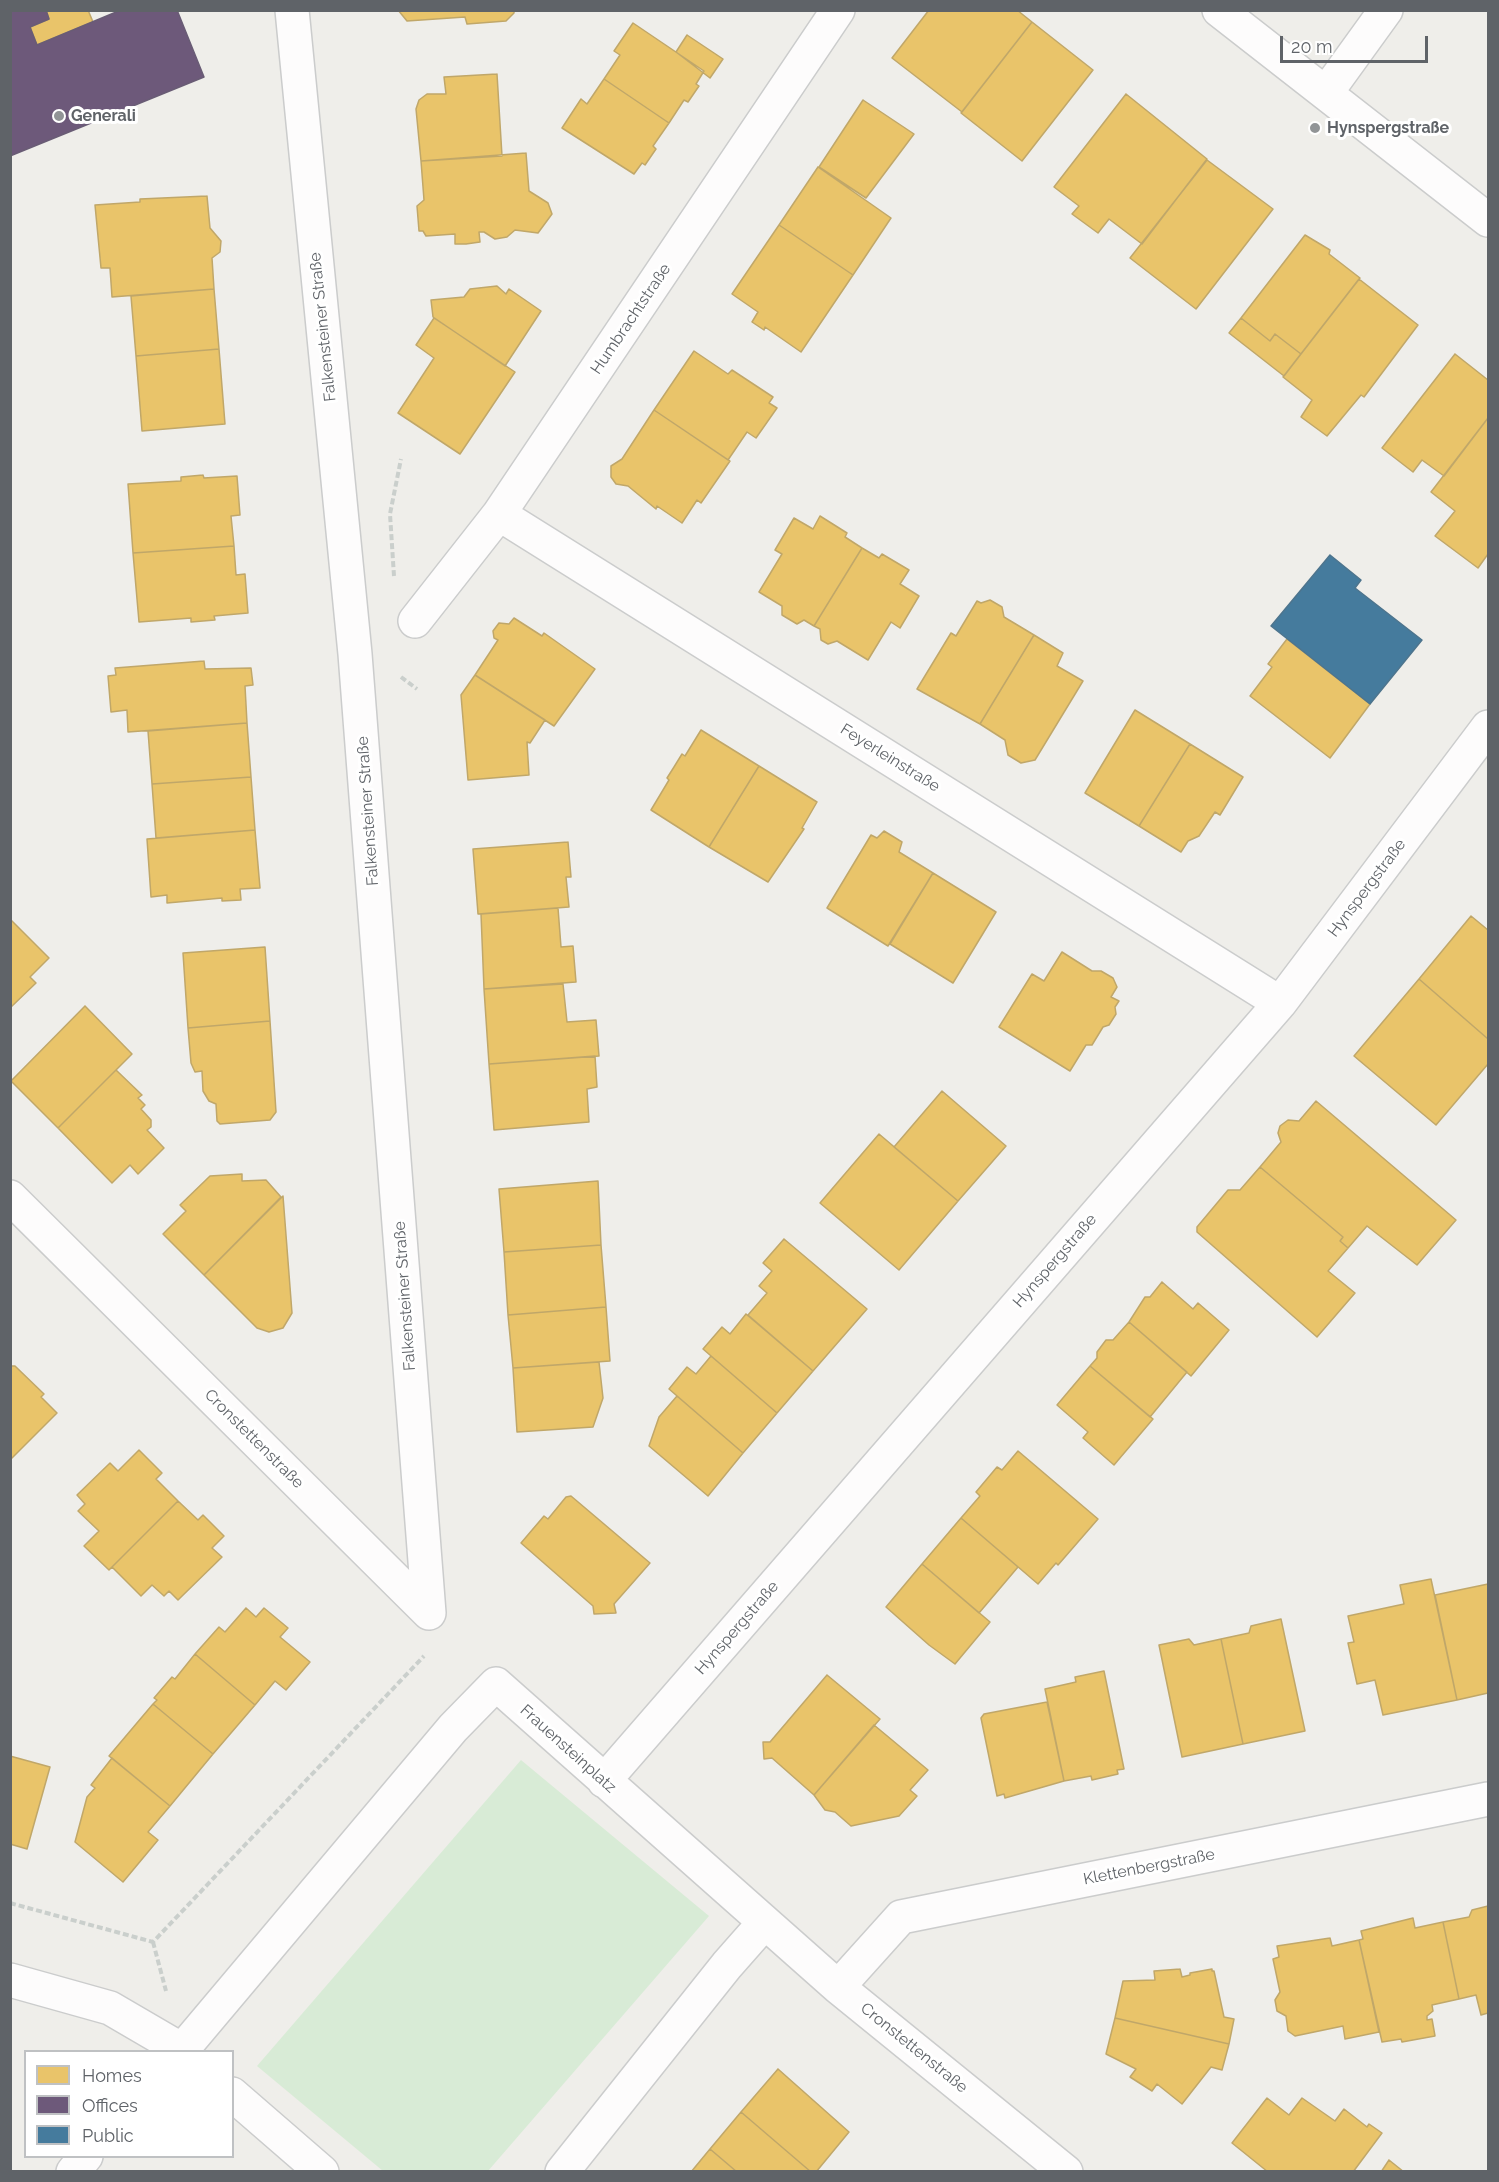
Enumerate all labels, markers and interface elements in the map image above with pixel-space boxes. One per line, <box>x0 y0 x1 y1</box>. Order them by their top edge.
scale bar <box>1283 24 1432 62</box>
text: 20 m <box>1291 36 1333 57</box>
place label: Generali <box>71 106 136 126</box>
marker: Generali <box>52 109 66 123</box>
place label: Hynspergstraße <box>1327 118 1449 138</box>
marker: Hynspergstraße <box>1308 121 1322 135</box>
street label: Falkensteiner Straße <box>306 251 340 403</box>
street label: Humbrachtstraße <box>587 260 675 378</box>
street label: Feyerleinstraße <box>837 720 943 796</box>
street label: Falkensteiner Straße <box>353 736 383 886</box>
street label: Hynspergstraße <box>1324 835 1410 941</box>
street label: Hynspergstraße <box>1009 1210 1101 1312</box>
street label: Falkensteiner Straße <box>390 1221 420 1371</box>
street label: Cronstettenstraße <box>200 1385 308 1493</box>
street label: Hynspergstraße <box>691 1577 783 1679</box>
street label: Frauensteinplatz <box>516 1701 620 1797</box>
street label: Klettenbergstraße <box>1082 1845 1216 1889</box>
street label: Cronstettenstraße <box>857 1999 971 2097</box>
legend <box>24 2050 234 2158</box>
text: Homes <box>82 2065 142 2086</box>
text: Offices <box>82 2095 138 2116</box>
text: Public <box>82 2125 134 2146</box>

